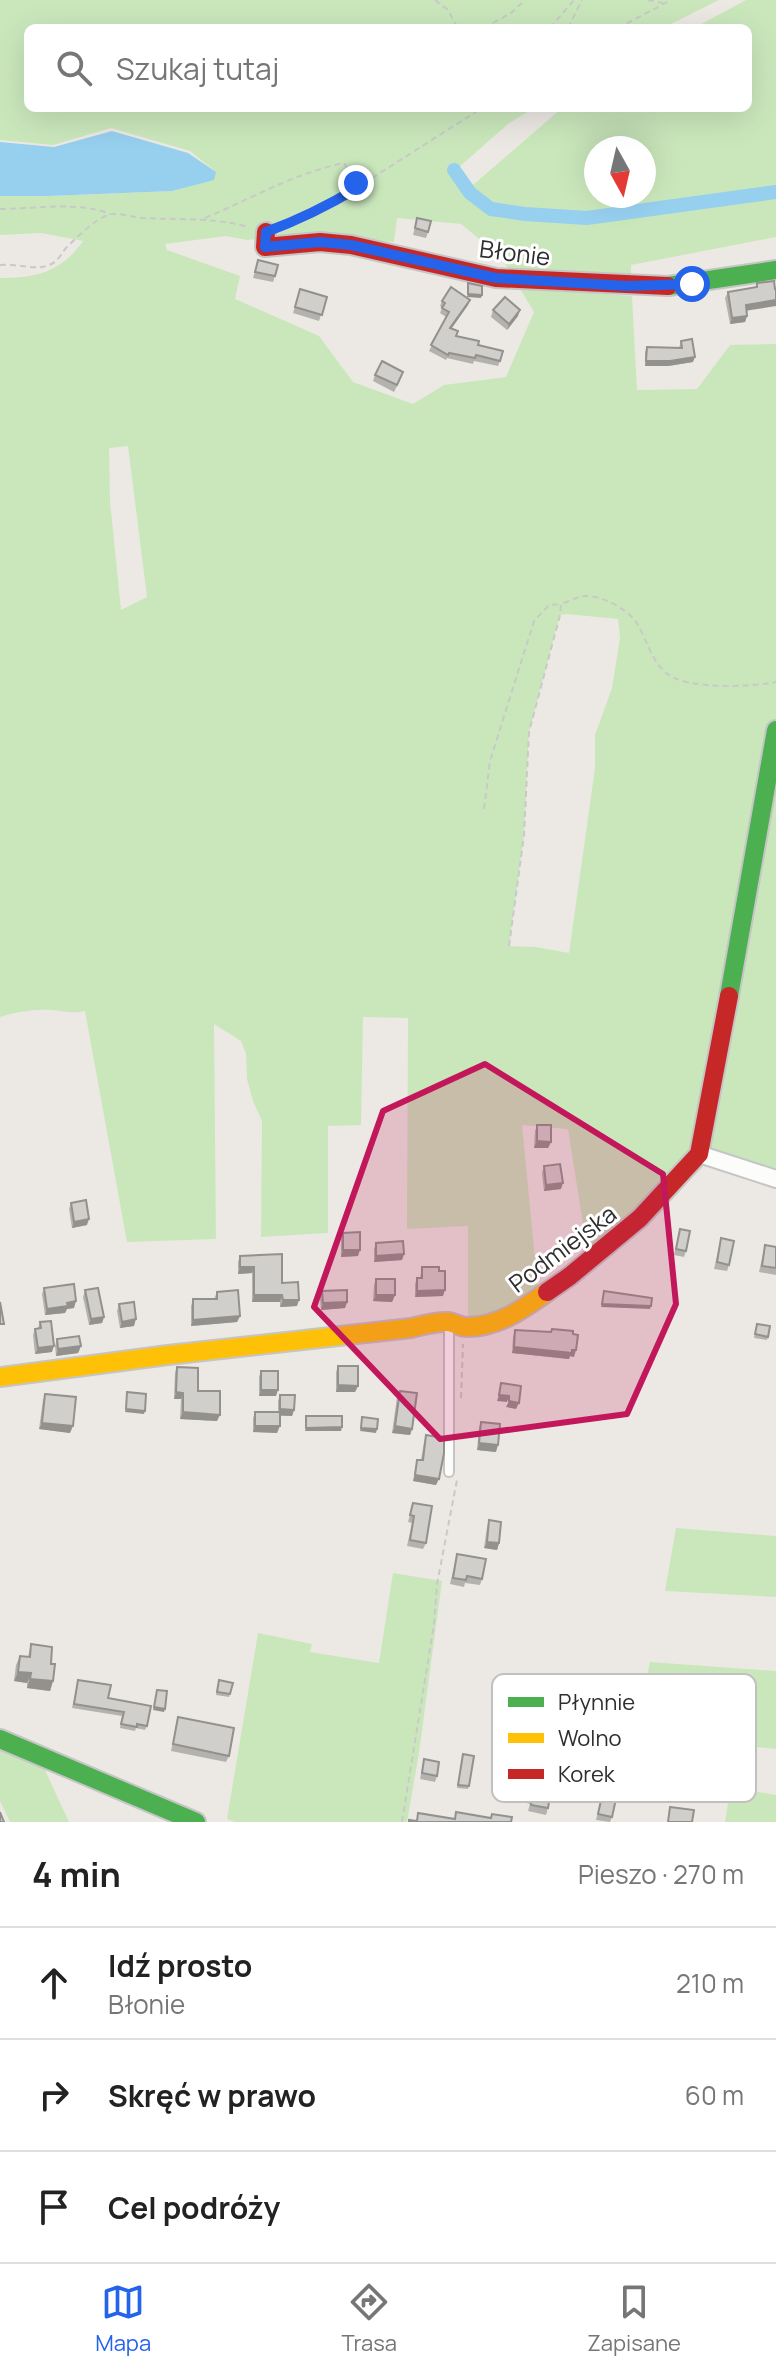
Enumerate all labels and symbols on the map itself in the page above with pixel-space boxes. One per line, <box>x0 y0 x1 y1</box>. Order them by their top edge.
north arrow <box>584 136 656 208</box>
route end <box>338 165 374 201</box>
street label: Błonie <box>478 231 552 273</box>
route start <box>674 266 710 302</box>
street label: Podmiejska <box>501 1197 623 1299</box>
legend <box>492 1674 756 1802</box>
text: Płynnie <box>558 1687 635 1717</box>
text: Wolno <box>558 1723 621 1753</box>
text: Korek <box>558 1759 616 1789</box>

